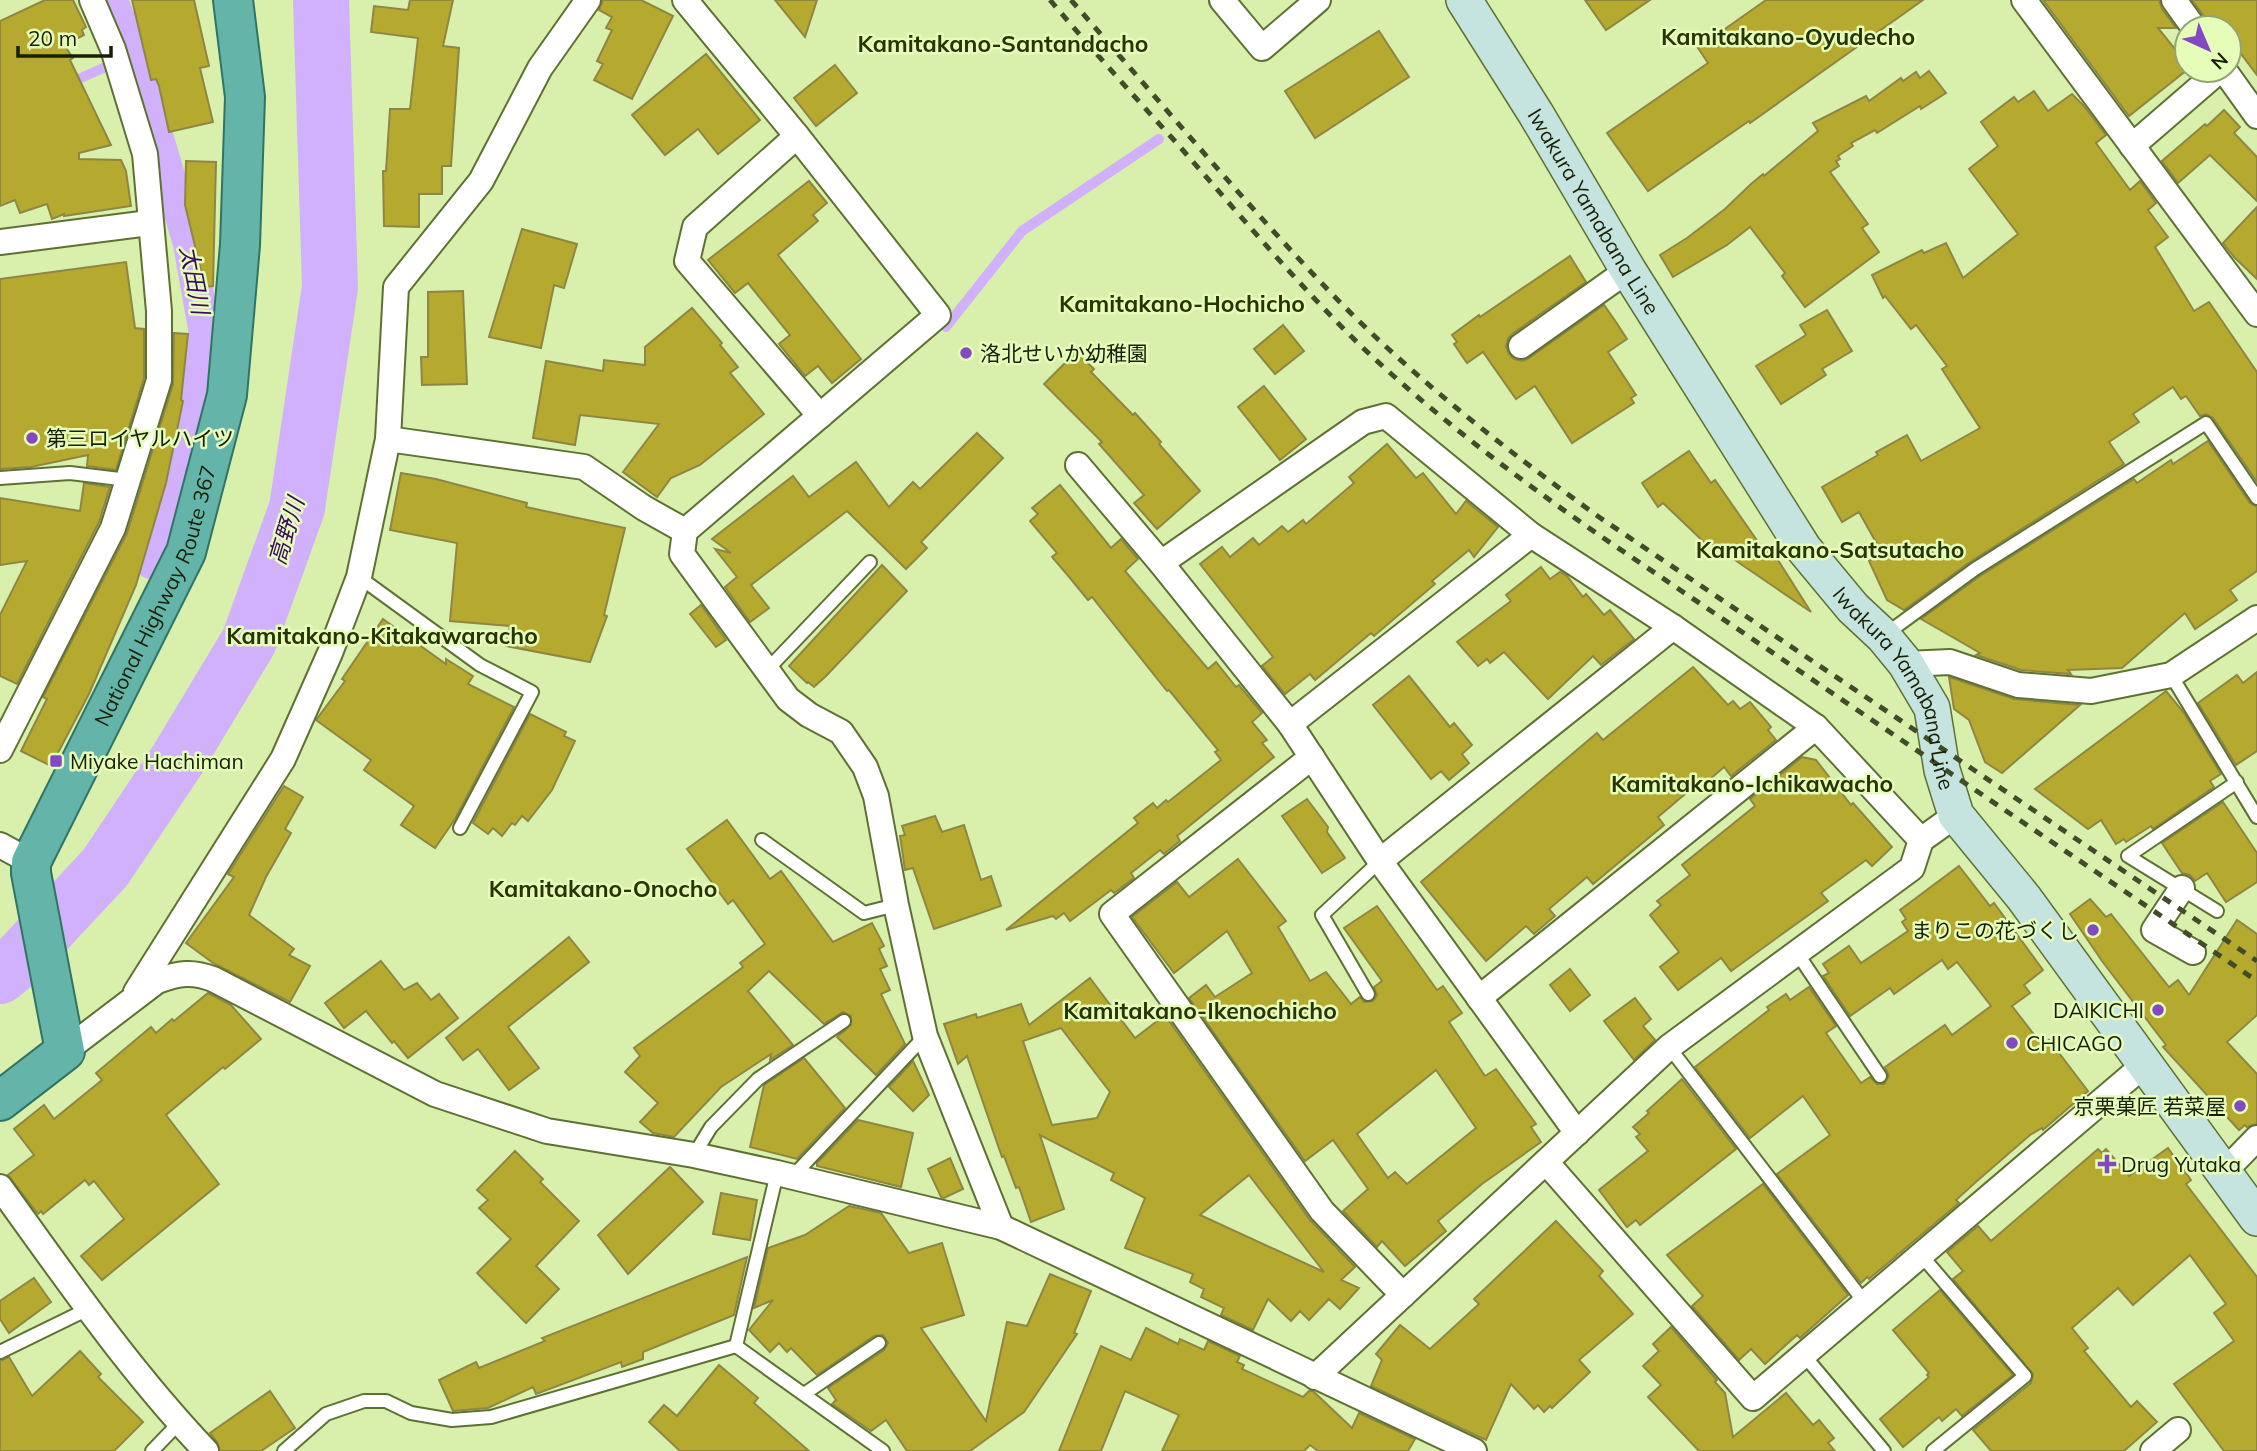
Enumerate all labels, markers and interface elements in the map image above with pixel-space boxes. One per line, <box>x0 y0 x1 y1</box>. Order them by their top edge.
scale bar <box>18 14 110 58</box>
north arrow <box>2173 14 2243 84</box>
district label: Kamitakano-Oyudecho <box>1661 22 1915 51</box>
text: 20 m <box>28 25 77 51</box>
district label: Kamitakano-Santandacho <box>858 29 1148 58</box>
text: N <box>2206 48 2233 75</box>
street label: Iwakura Yamabana Line <box>1523 103 1666 319</box>
water label: 太田川 <box>174 243 216 320</box>
district label: Kamitakano-Hochicho <box>1059 289 1305 318</box>
place label: 洛北せいか幼稚園 <box>980 340 1148 366</box>
marker: 洛北せいか幼稚園 <box>958 345 974 361</box>
place label: 第三ロイヤルハイツ <box>46 425 234 451</box>
marker: 第三ロイヤルハイツ <box>24 430 40 446</box>
street label: National Highway Route 367 <box>88 463 221 730</box>
water label: 高野川 <box>262 491 311 568</box>
district label: Kamitakano-Satsutacho <box>1696 535 1964 564</box>
street label: Iwakura Yamabana Line <box>1828 581 1960 793</box>
district label: Kamitakano-Kitakawaracho <box>226 621 538 650</box>
place label: Miyake Hachiman <box>70 748 244 774</box>
marker: Miyake Hachiman <box>48 753 64 769</box>
district label: Kamitakano-Ichikawacho <box>1611 769 1893 798</box>
district label: Kamitakano-Onocho <box>489 874 717 903</box>
place label: まりこの花づくし <box>1911 917 2079 943</box>
marker: まりこの花づくし <box>2085 922 2101 938</box>
district label: Kamitakano-Ikenochicho <box>1063 996 1337 1025</box>
place label: DAIKICHI <box>2053 997 2144 1023</box>
marker: DAIKICHI <box>2150 1002 2166 1018</box>
place label: CHICAGO <box>2026 1030 2123 1056</box>
marker: CHICAGO <box>2004 1035 2020 1051</box>
place label: 京栗菓匠 若菜屋 <box>2074 1093 2226 1119</box>
marker: 京栗菓匠 若菜屋 <box>2232 1098 2248 1114</box>
place label: Drug Yutaka <box>2121 1151 2241 1177</box>
marker: Drug Yutaka <box>2099 1156 2115 1172</box>

